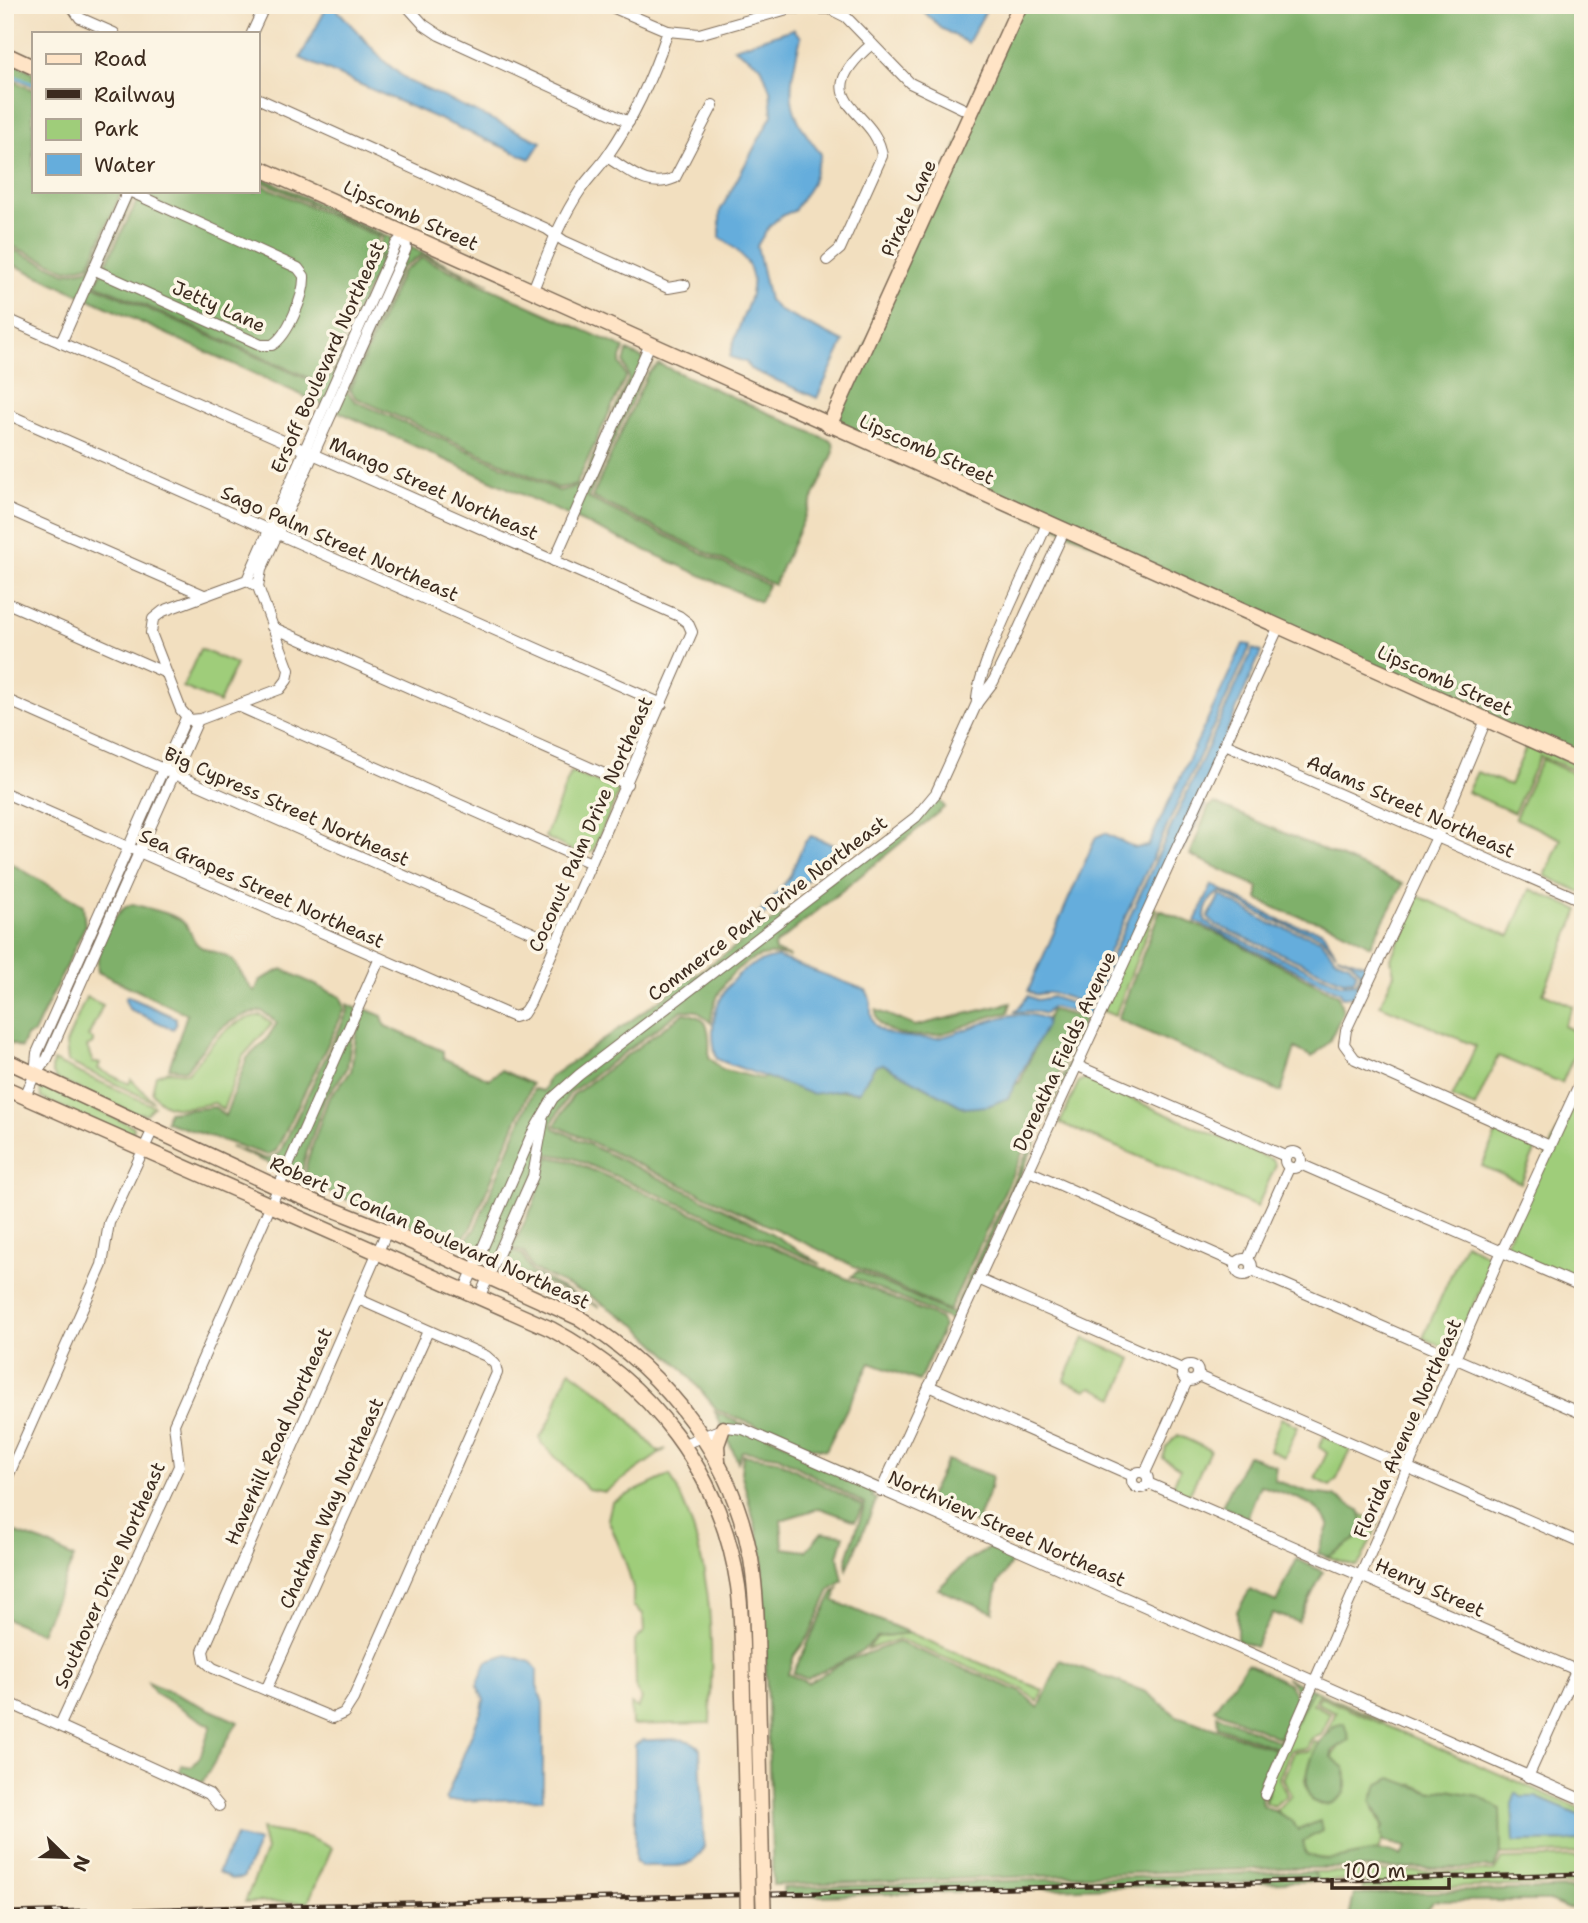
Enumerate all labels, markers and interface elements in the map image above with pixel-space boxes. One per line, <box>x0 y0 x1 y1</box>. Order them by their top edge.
legend <box>32 32 259 192</box>
text: Road <box>94 45 147 73</box>
text: Railway <box>94 81 176 109</box>
text: Park <box>94 115 139 143</box>
text: Water <box>94 151 156 179</box>
street label: Pirate Lane <box>875 156 942 261</box>
street label: Lipscomb Street <box>339 174 482 256</box>
street label: Ersoff Boulevard Northeast <box>265 237 390 477</box>
street label: Jetty Lane <box>168 275 269 338</box>
street label: Lipscomb Street <box>855 408 998 490</box>
street label: Mango Street Northeast <box>325 431 542 546</box>
street label: Sago Palm Street Northeast <box>217 480 462 607</box>
street label: Lipscomb Street <box>1373 639 1516 721</box>
street label: Coconut Palm Drive Northeast <box>523 692 658 956</box>
street label: Big Cypress Street Northeast <box>160 741 413 872</box>
street label: Adams Street Northeast <box>1303 749 1519 864</box>
street label: Commerce Park Drive Northeast <box>642 810 892 1007</box>
street label: Sea Grapes Street Northeast <box>135 823 388 954</box>
street label: Doreatha Fields Avenue <box>1007 947 1122 1155</box>
street label: Robert J Conlan Boulevard Northeast <box>266 1150 594 1315</box>
street label: Florida Avenue Northeast <box>1348 1315 1467 1542</box>
street label: Haverhill Road Northeast <box>219 1324 338 1549</box>
street label: Chatham Way Northeast <box>274 1394 389 1613</box>
street label: Southover Drive Northeast <box>48 1458 171 1692</box>
street label: Northview Street Northeast <box>884 1465 1130 1592</box>
street label: Henry Street <box>1371 1552 1489 1623</box>
north arrow <box>32 1822 102 1892</box>
scale bar <box>1332 1846 1450 1890</box>
text: N <box>67 1852 96 1875</box>
text: 100 m <box>1343 1857 1406 1885</box>

